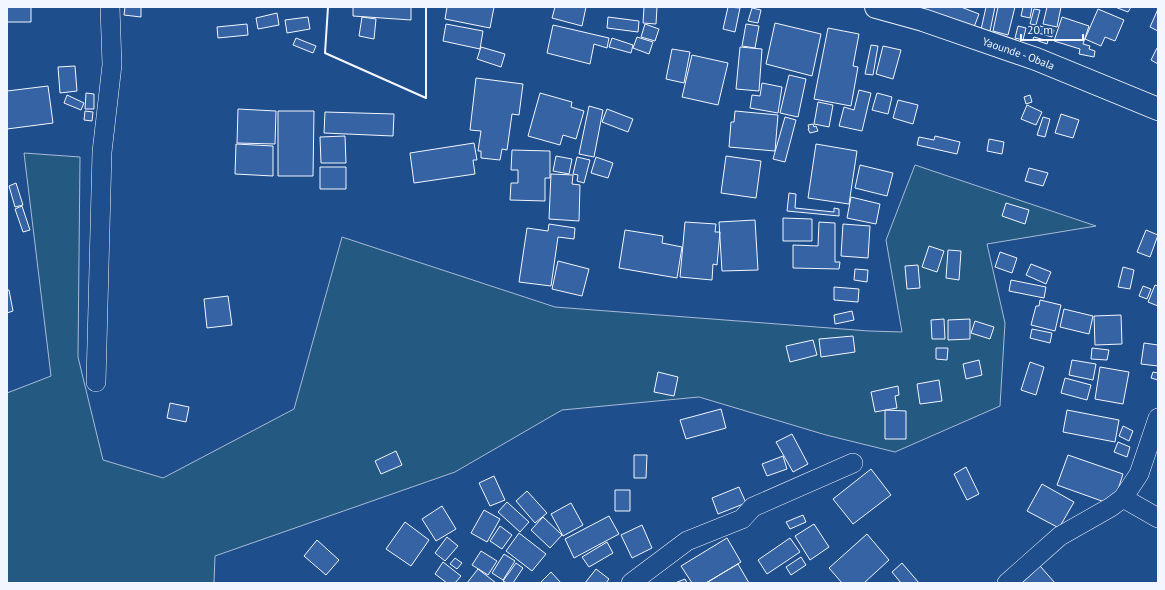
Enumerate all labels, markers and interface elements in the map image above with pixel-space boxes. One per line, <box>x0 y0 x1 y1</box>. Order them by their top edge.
scale bar <box>1021 16 1083 42</box>
text: 20 m <box>1027 22 1053 37</box>
street label: Yaounde - Obala <box>981 34 1057 73</box>

